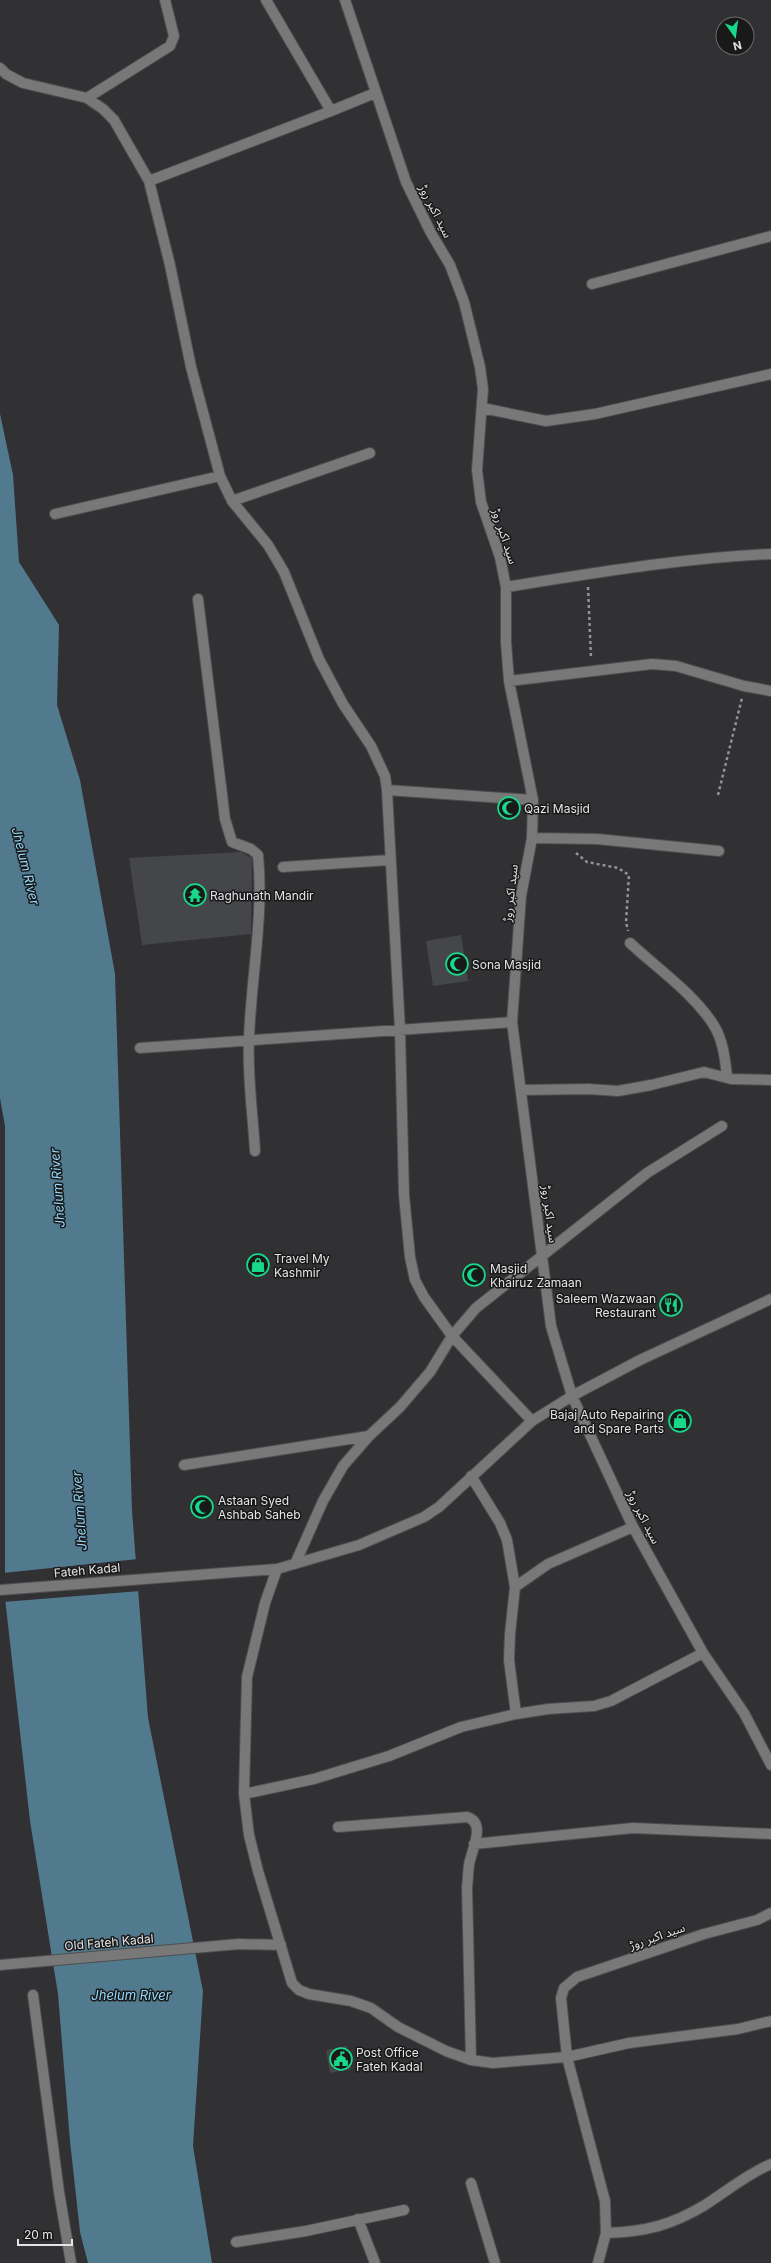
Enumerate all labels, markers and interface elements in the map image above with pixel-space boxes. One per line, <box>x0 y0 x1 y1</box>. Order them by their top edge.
north arrow <box>715 16 755 56</box>
text: N <box>732 38 743 54</box>
street label: سید اکبر روڑ <box>416 181 456 240</box>
street label: سید اکبر روڑ <box>489 505 521 566</box>
mosque icon: Qazi Masjid <box>496 795 522 821</box>
place label: Qazi Masjid <box>524 801 590 816</box>
water label: Jhelum River <box>9 826 44 908</box>
street label: سید اکبر روڑ <box>499 863 521 924</box>
temple icon: Raghunath Mandir <box>182 882 208 908</box>
place label: Raghunath Mandir <box>210 888 314 903</box>
mosque icon: Sona Masjid <box>444 951 470 977</box>
place label: Sona Masjid <box>472 957 541 972</box>
water label: Jhelum River <box>46 1147 68 1228</box>
street label: سید اکبر روڑ <box>539 1183 561 1244</box>
place label: Travel My Kashmir <box>274 1251 330 1280</box>
shop icon: Travel My Kashmir <box>245 1252 271 1278</box>
place label: Masjid Khairuz Zamaan <box>490 1261 582 1290</box>
mosque icon: Masjid Khairuz Zamaan <box>461 1262 487 1288</box>
place label: Saleem Wazwaan Restaurant <box>556 1291 656 1320</box>
restaurant icon: Saleem Wazwaan Restaurant <box>658 1292 684 1318</box>
place label: Bajaj Auto Repairing and Spare Parts <box>550 1407 664 1436</box>
shop icon: Bajaj Auto Repairing and Spare Parts <box>667 1408 693 1434</box>
water label: Jhelum River <box>68 1470 90 1551</box>
street label: سید اکبر روڑ <box>624 1487 664 1546</box>
place label: Astaan Syed Ashbab Saheb <box>218 1493 301 1522</box>
mosque icon: Astaan Syed Ashbab Saheb <box>189 1494 215 1520</box>
street label: Fateh Kadal <box>53 1560 121 1580</box>
street label: سید اکبر روڑ <box>626 1919 687 1953</box>
street label: Old Fateh Kadal <box>64 1931 154 1953</box>
water label: Jhelum River <box>91 1987 172 2003</box>
place label: Post Office Fateh Kadal <box>356 2045 423 2074</box>
public building icon: Post Office Fateh Kadal <box>328 2046 354 2072</box>
scale bar <box>18 2221 72 2247</box>
text: 20 m <box>24 2227 53 2242</box>

